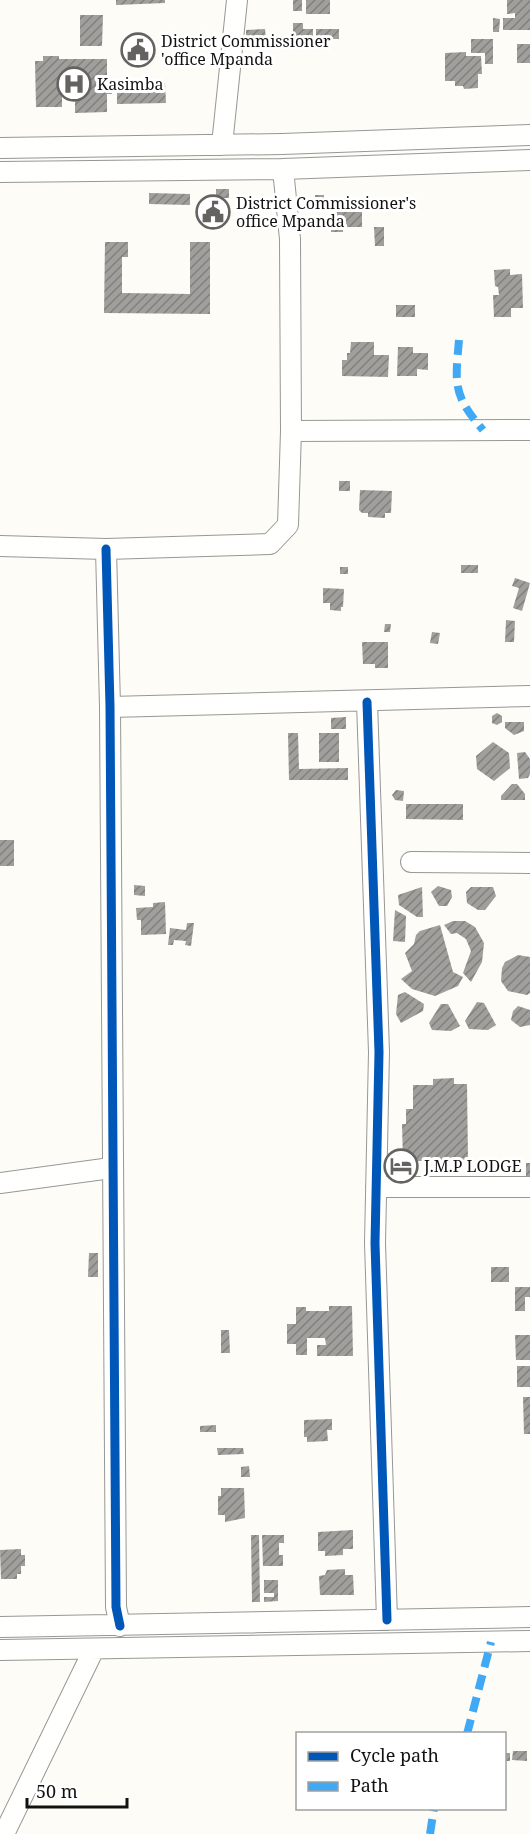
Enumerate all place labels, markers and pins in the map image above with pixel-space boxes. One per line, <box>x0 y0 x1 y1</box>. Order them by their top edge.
place label: District Commissioner 'office Mpanda <box>161 30 331 70</box>
public building icon: District Commissioner 'office Mpanda <box>120 32 156 68</box>
hospital icon: Kasimba <box>56 66 92 102</box>
place label: Kasimba <box>97 73 164 95</box>
place label: District Commissioner's office Mpanda <box>236 192 416 232</box>
public building icon: District Commissioner's office Mpanda <box>195 194 231 230</box>
hotel icon: J.M.P LODGE <box>383 1148 419 1184</box>
place label: J.M.P LODGE <box>423 1155 521 1177</box>

